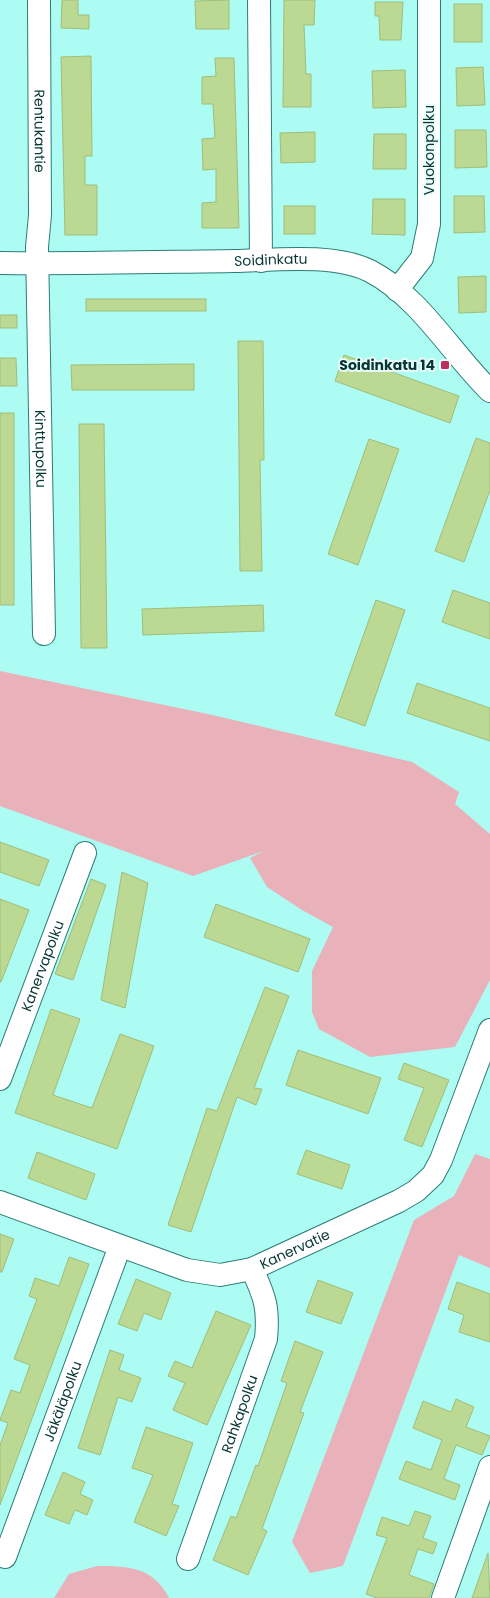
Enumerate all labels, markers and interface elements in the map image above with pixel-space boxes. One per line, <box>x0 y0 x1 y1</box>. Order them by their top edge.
street label: Rentukantie <box>29 89 50 173</box>
street label: Vuokonpolku <box>419 105 439 195</box>
street label: Soidinkatu <box>234 249 308 271</box>
place label: Soidinkatu 14 <box>339 355 435 375</box>
marker: Soidinkatu 14 <box>439 359 451 371</box>
street label: Kinttupolku <box>30 410 51 488</box>
street label: Kanervapolku <box>16 917 69 1014</box>
street label: Kanervatie <box>256 1224 333 1274</box>
street label: Jäkäläpolku <box>39 1358 87 1444</box>
street label: Rahkapolku <box>216 1372 263 1456</box>

